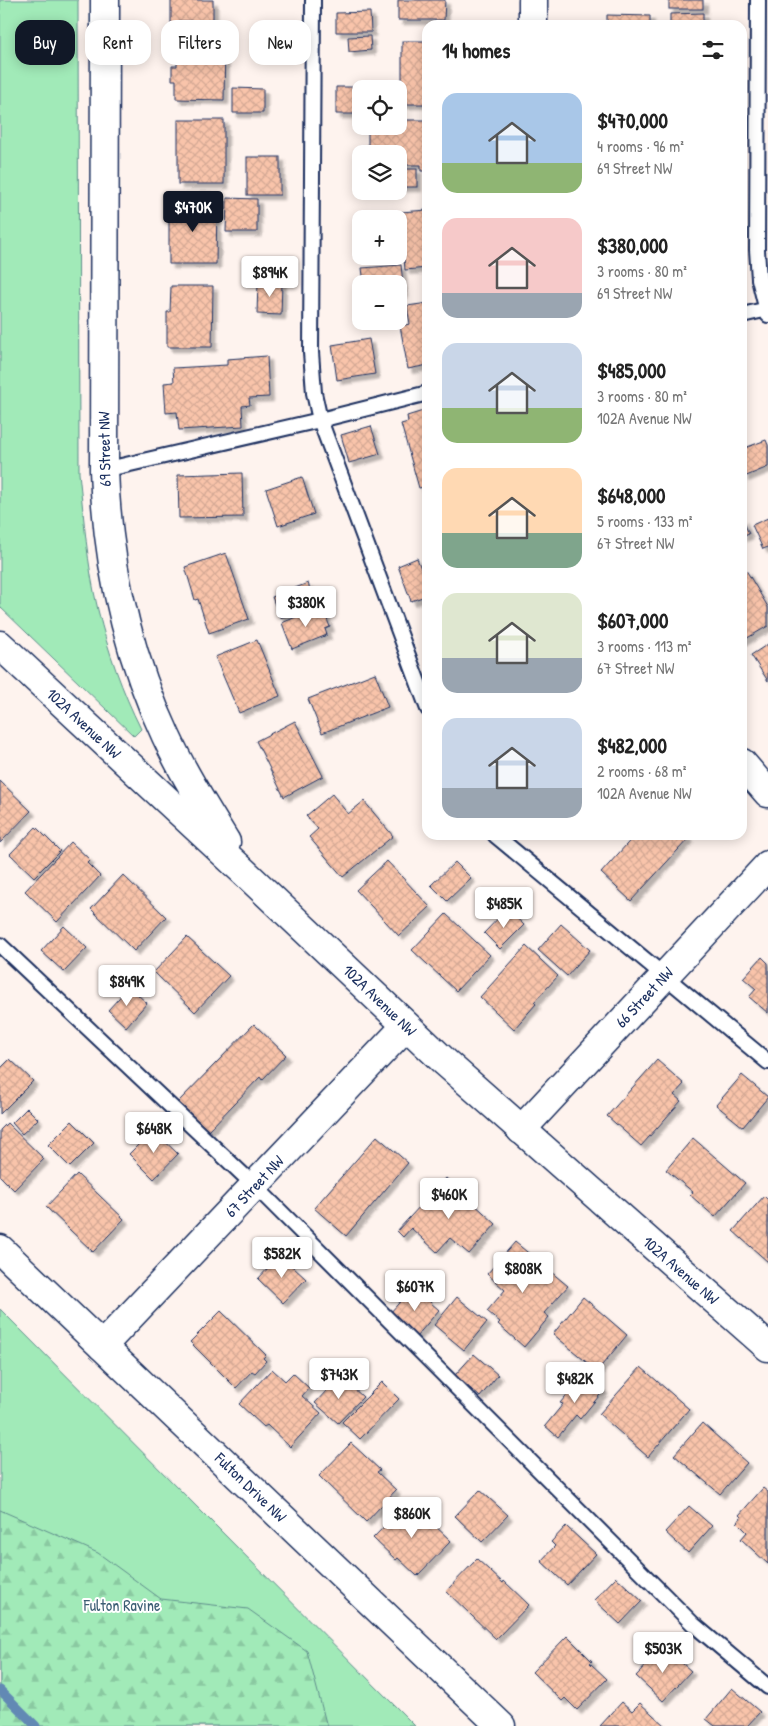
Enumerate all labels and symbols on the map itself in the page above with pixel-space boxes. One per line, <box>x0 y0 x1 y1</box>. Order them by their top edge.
pin: $470K <box>158 190 228 233</box>
pin: $894K <box>235 256 305 298</box>
street label: 69 Street NW <box>92 411 116 487</box>
pin: $380K <box>271 586 341 628</box>
street label: 102A Avenue NW <box>42 683 126 763</box>
pin: $485K <box>469 886 539 929</box>
street label: 102A Avenue NW <box>338 959 422 1041</box>
street label: 66 Street NW <box>610 962 678 1032</box>
pin: $849K <box>92 964 162 1007</box>
pin: $648K <box>119 1112 189 1154</box>
street label: 67 Street NW <box>220 1150 288 1222</box>
pin: $460K <box>414 1178 484 1220</box>
street label: 102A Avenue NW <box>638 1231 724 1309</box>
pin: $582K <box>247 1236 317 1279</box>
pin: $808K <box>488 1252 558 1294</box>
pin: $607K <box>380 1270 450 1312</box>
pin: $743K <box>304 1358 374 1400</box>
pin: $482K <box>540 1362 610 1404</box>
street label: Fulton Drive NW <box>210 1447 292 1527</box>
pin: $860K <box>377 1496 447 1539</box>
park label: Fulton Ravine <box>83 1594 161 1616</box>
pin: $503K <box>628 1632 698 1674</box>

